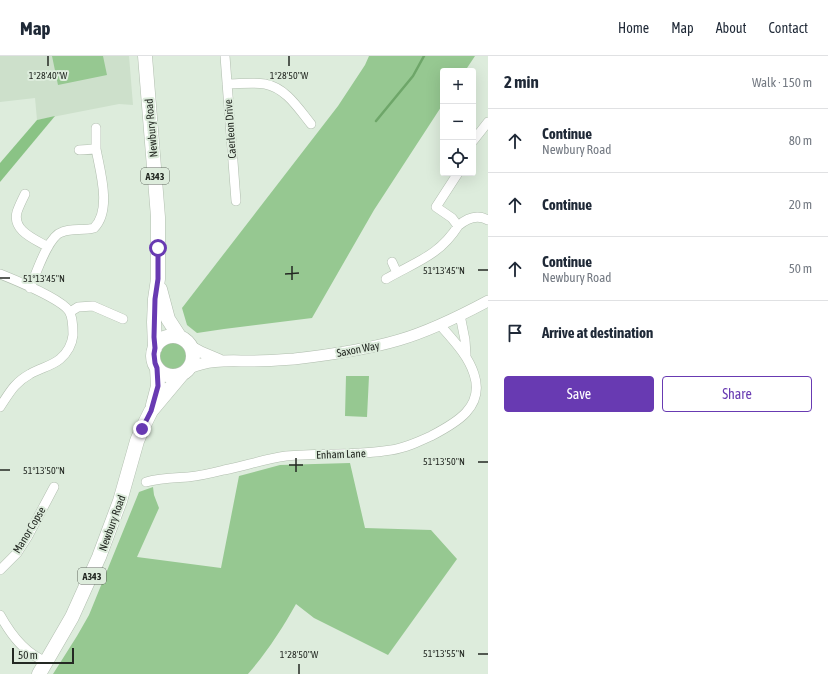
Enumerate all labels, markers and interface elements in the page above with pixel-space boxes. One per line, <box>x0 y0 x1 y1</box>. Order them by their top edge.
text: Map <box>20 17 51 39</box>
text: Home <box>618 20 649 36</box>
text: Map <box>671 20 694 36</box>
text: About <box>716 20 747 36</box>
text: Contact <box>769 20 808 36</box>
map controls <box>440 68 476 176</box>
button: + <box>440 68 476 104</box>
text: 1°28'40"W <box>29 70 68 81</box>
text: 1°28'50"W <box>270 70 309 81</box>
text: 2 min <box>504 72 539 92</box>
text: Walk · 150 m <box>752 75 812 90</box>
street label: Newbury Road <box>142 98 160 158</box>
street label: Caerleon Drive <box>222 99 238 159</box>
button: − <box>440 104 476 140</box>
text: Continue <box>542 125 592 142</box>
icon: ahead <box>504 130 526 152</box>
text: 80 m <box>789 133 812 148</box>
button: locate <box>440 140 476 176</box>
text: Newbury Road <box>542 142 611 157</box>
road number: A343 <box>141 168 169 184</box>
icon: ahead <box>504 194 526 216</box>
text: Continue <box>542 196 592 213</box>
text: 20 m <box>789 197 812 212</box>
route start <box>149 239 167 257</box>
text: Continue <box>542 253 592 270</box>
icon: ahead <box>504 258 526 280</box>
text: 50 m <box>789 261 812 276</box>
text: 51°13'45"N <box>423 265 465 276</box>
text: Newbury Road <box>542 270 611 285</box>
text: 51°13'45"N <box>23 273 65 284</box>
icon: arrive <box>504 322 526 344</box>
text: Arrive at destination <box>542 324 653 341</box>
street label: Saxon Way <box>336 339 381 359</box>
button: Save <box>504 376 654 412</box>
button: Share <box>662 376 812 412</box>
route end <box>133 420 151 438</box>
street label: Enham Lane <box>316 447 366 461</box>
text: 51°13'50"N <box>423 456 465 467</box>
text: 51°13'50"N <box>23 465 65 476</box>
street label: Newbury Road <box>96 493 128 553</box>
street label: Manor Copse <box>10 505 48 555</box>
road number: A343 <box>78 568 106 584</box>
scale bar <box>12 646 74 665</box>
text: 51°13'55"N <box>423 648 465 659</box>
text: 50 m <box>18 649 38 661</box>
text: 1°28'50"W <box>280 649 319 660</box>

